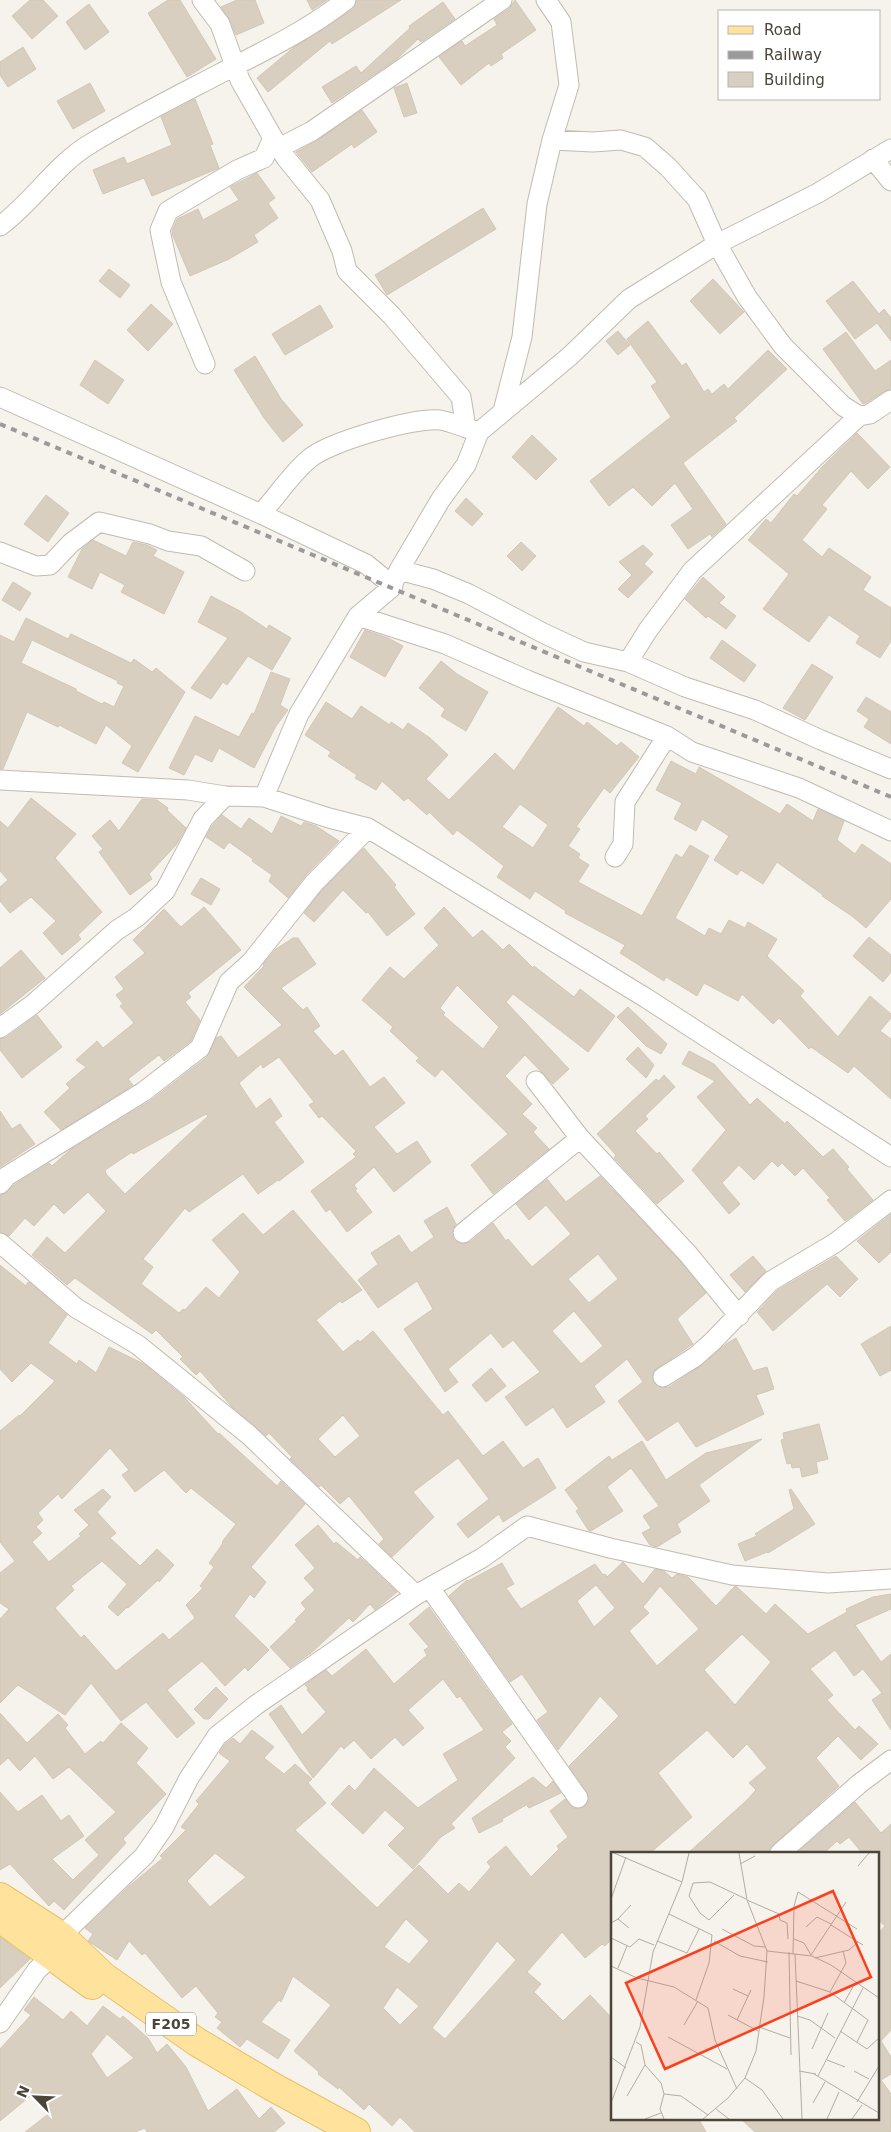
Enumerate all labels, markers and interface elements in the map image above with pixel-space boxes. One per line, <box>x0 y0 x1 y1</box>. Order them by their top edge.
legend <box>718 10 881 100</box>
text: Road <box>764 21 802 39</box>
text: Railway <box>764 46 822 64</box>
text: Building <box>764 71 825 89</box>
inset map <box>611 1852 878 2120</box>
road number: F205 <box>146 2012 196 2036</box>
north arrow <box>10 2072 60 2122</box>
text: N <box>13 2083 33 2100</box>

